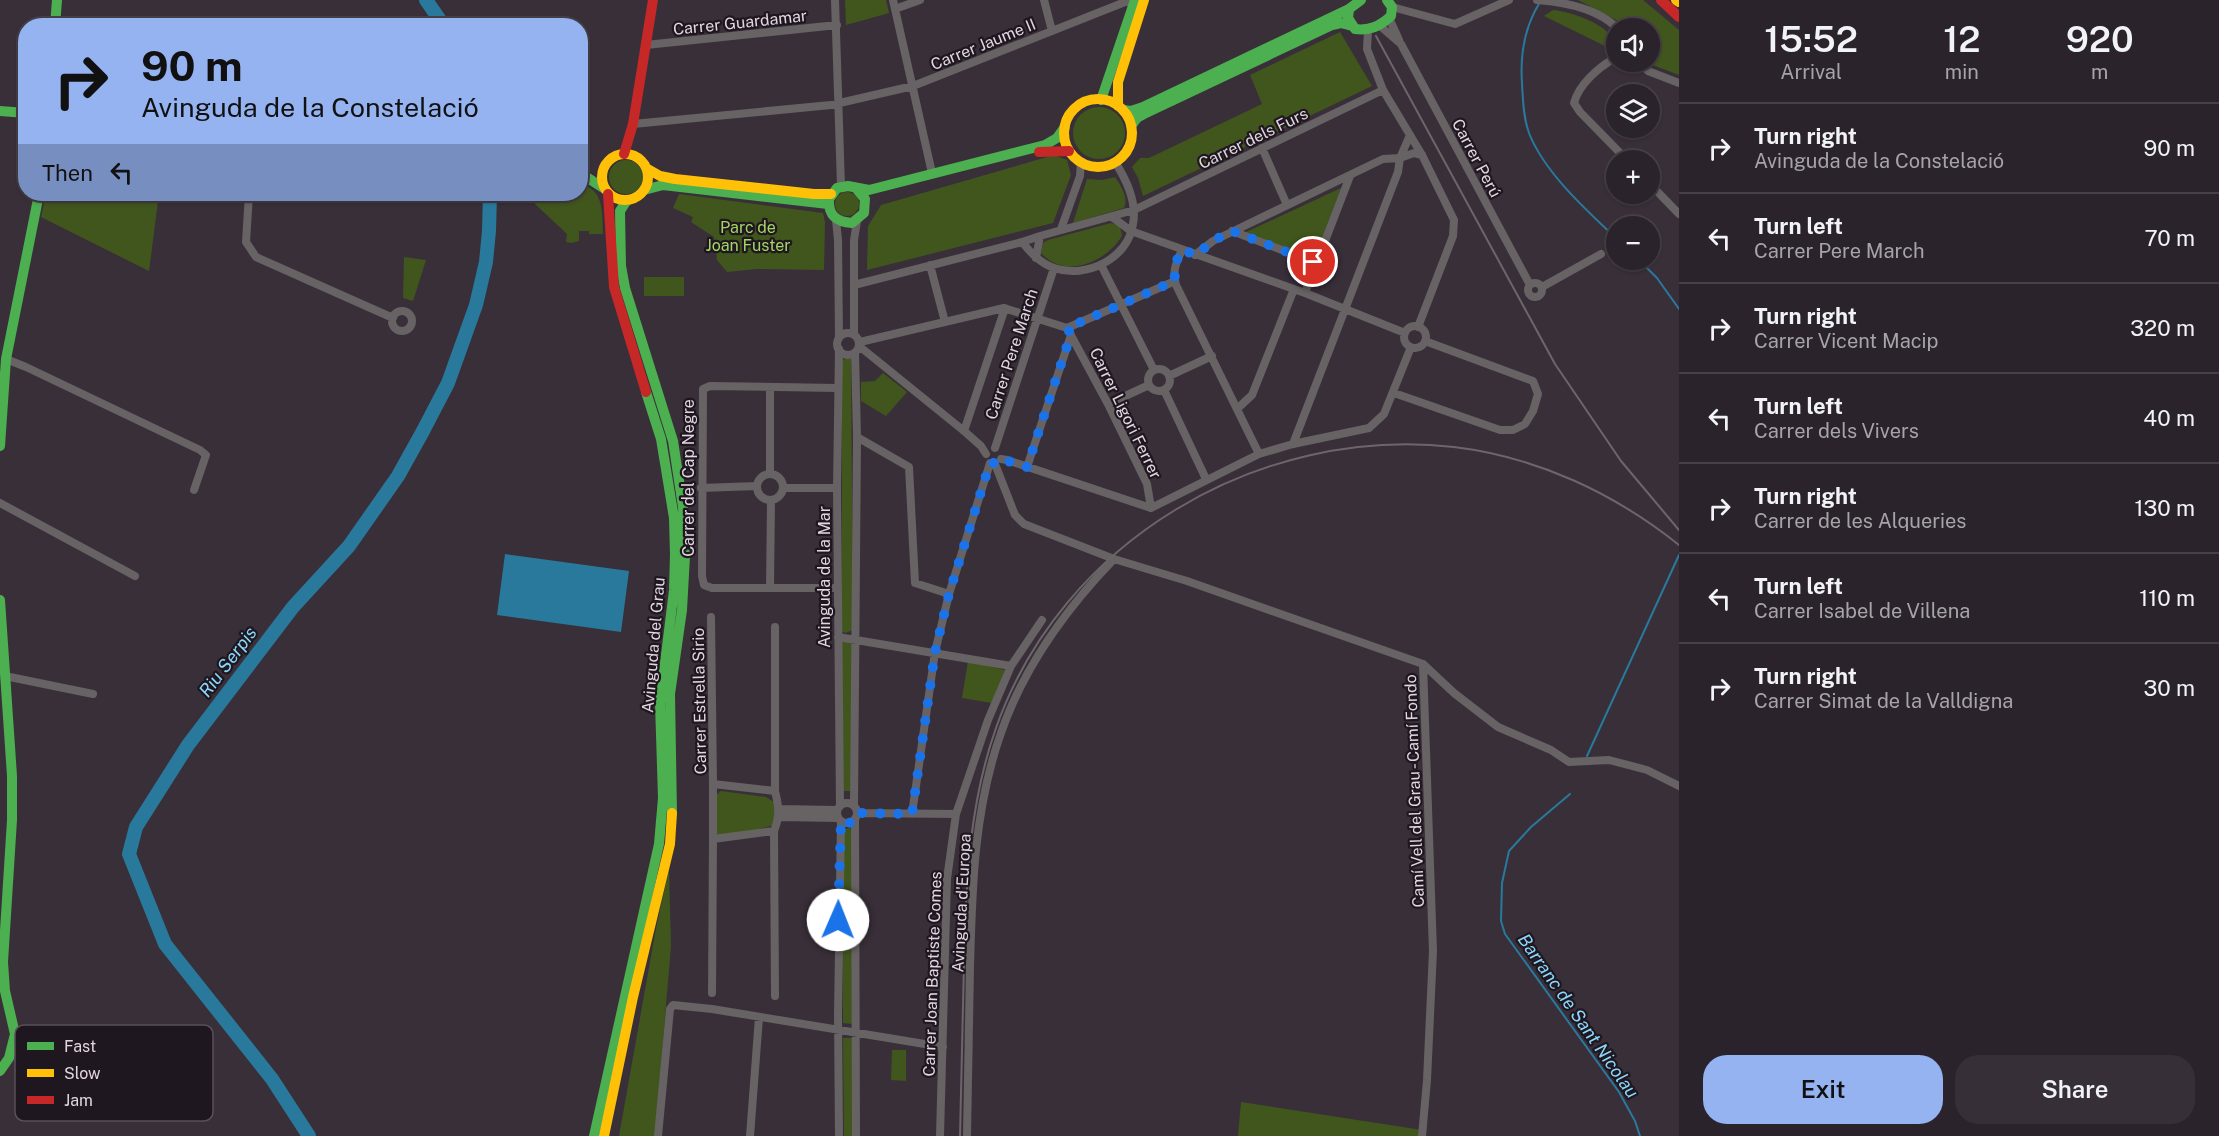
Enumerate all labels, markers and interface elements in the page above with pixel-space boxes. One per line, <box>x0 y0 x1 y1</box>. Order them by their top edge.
street label: Carrer Guardamar <box>672 6 808 39</box>
street label: Carrer Jaume II <box>928 15 1038 74</box>
map controls <box>1606 18 1660 270</box>
button: sound <box>1606 18 1660 72</box>
text: 15:52 <box>1764 18 1858 60</box>
text: 12 <box>1943 18 1980 60</box>
text: 920 <box>2066 18 2134 60</box>
text: 90 m <box>141 41 243 90</box>
icon: right <box>42 42 120 120</box>
text: Arrival <box>1780 60 1842 84</box>
text: min <box>1945 60 1979 84</box>
text: m <box>2091 60 2108 84</box>
button: layers <box>1606 84 1660 138</box>
text: Avinguda de la Constelació <box>141 91 479 123</box>
street label: Carrer dels Furs <box>1195 104 1311 173</box>
street label: Carrer Perú <box>1448 116 1505 201</box>
text: Turn right <box>1754 123 1857 149</box>
icon: right <box>1703 132 1736 165</box>
text: 90 m <box>2144 135 2195 161</box>
text: Avinguda de la Constelació <box>1754 149 2004 173</box>
button: + <box>1606 150 1660 204</box>
icon: left <box>105 156 138 189</box>
text: Then <box>42 160 93 186</box>
text: Turn left <box>1754 213 1843 239</box>
button: − <box>1606 216 1660 270</box>
park label: Parc de Joan Fuster <box>705 218 791 255</box>
icon: left <box>1703 222 1736 255</box>
text: 70 m <box>2144 225 2195 251</box>
pin <box>1287 236 1338 287</box>
text: Carrer Pere March <box>1754 239 1924 263</box>
icon: arrive <box>1296 245 1329 278</box>
street label: Carrer Pere March <box>981 286 1042 422</box>
text: Turn right <box>1754 303 1857 329</box>
icon: right <box>1703 312 1736 345</box>
text: 320 m <box>2130 315 2195 341</box>
text: Carrer Vicent Macip <box>1754 329 1938 353</box>
street label: Carrer Ligori Ferrer <box>1086 345 1166 482</box>
text: Turn left <box>1754 393 1843 419</box>
street label: Carrer del Cap Negre <box>679 399 698 557</box>
icon: left <box>1703 402 1736 435</box>
text: 40 m <box>2143 405 2195 431</box>
text: Carrer dels Vivers <box>1754 419 1919 443</box>
text: Turn right <box>1754 483 1857 509</box>
icon: right <box>1703 492 1736 525</box>
text: 130 m <box>2134 495 2195 521</box>
street label: Avinguda de la Mar <box>815 506 834 648</box>
text: Carrer de les Alqueries <box>1754 509 1966 533</box>
text: Turn left <box>1754 573 1843 599</box>
street label: Avinguda del Grau <box>638 576 669 714</box>
icon: left <box>1703 582 1736 615</box>
text: 110 m <box>2139 585 2195 611</box>
text: Carrer Isabel de Villena <box>1754 599 1970 623</box>
water label: Riu Serpis <box>194 622 261 701</box>
street label: Carrer Estrella Sirio <box>689 628 710 774</box>
text: Turn right <box>1754 663 1857 689</box>
icon: right <box>1703 672 1736 705</box>
street label: Camí Vell del Grau - Camí Fondo <box>1401 674 1428 908</box>
text: 30 m <box>2143 675 2195 701</box>
text: Carrer Simat de la Valldigna <box>1754 689 2013 713</box>
street label: Avinguda d'Europa <box>948 833 975 973</box>
street label: Carrer Joan Baptiste Comes <box>919 871 946 1077</box>
position arrow <box>806 888 870 952</box>
water label: Barranc de Sant Nicolau <box>1514 930 1643 1102</box>
legend <box>15 1025 213 1121</box>
text: Fast <box>64 1037 96 1056</box>
button: Exit <box>1703 1055 1943 1124</box>
button: Share <box>1955 1055 2195 1124</box>
text: Slow <box>64 1064 101 1083</box>
text: Jam <box>64 1091 93 1110</box>

